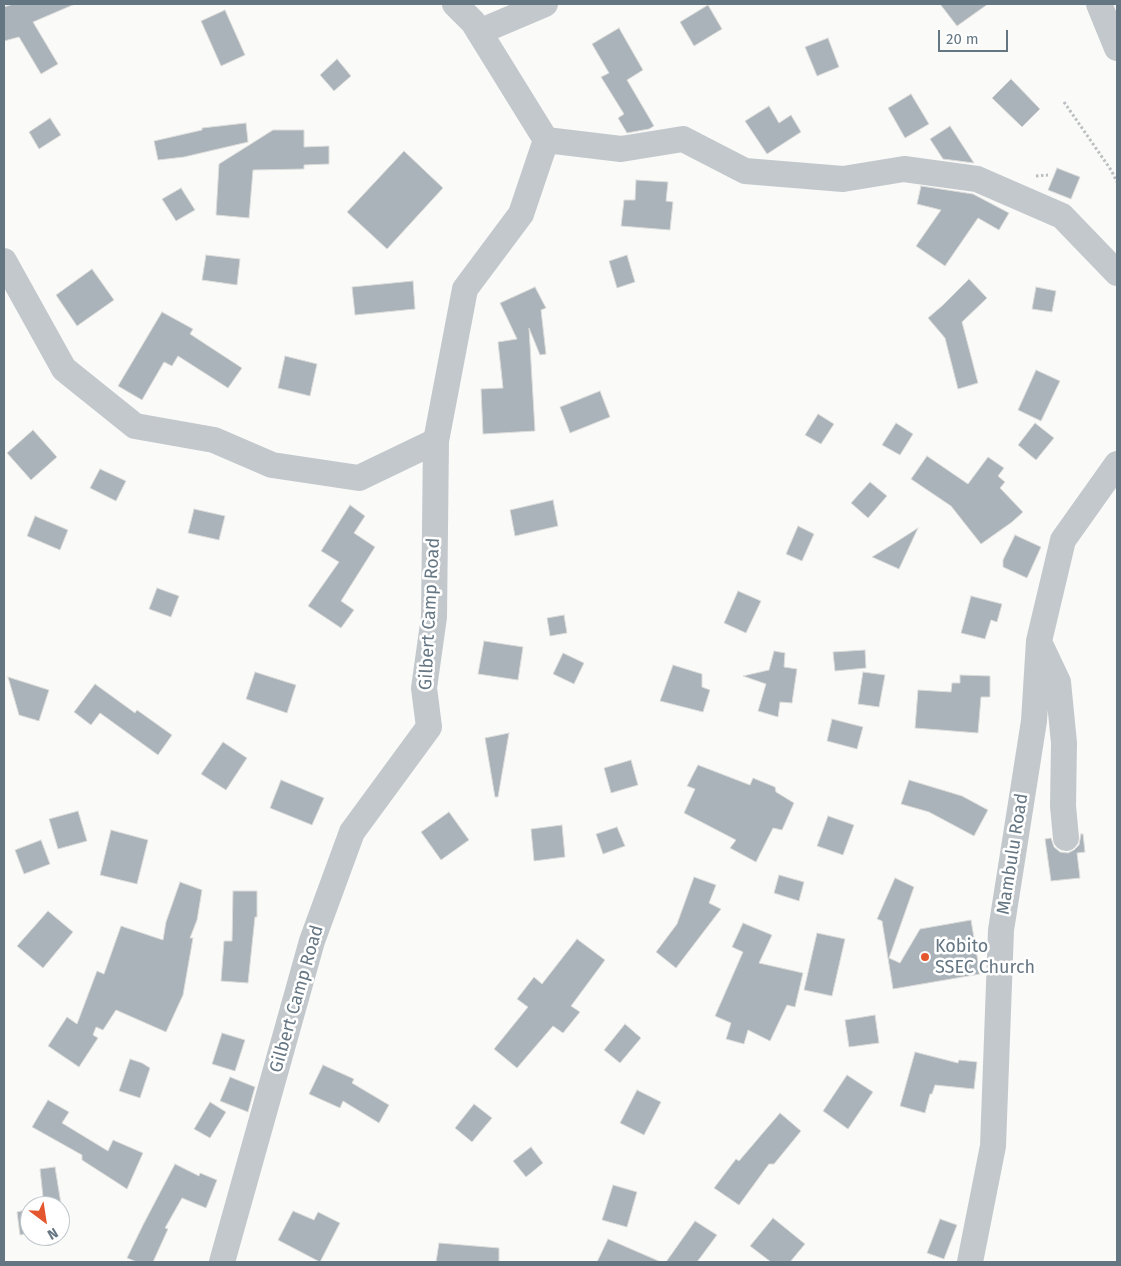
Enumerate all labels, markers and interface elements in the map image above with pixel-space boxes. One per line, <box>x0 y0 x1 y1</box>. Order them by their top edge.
scale bar <box>941 20 1011 52</box>
text: 20 m <box>946 30 979 48</box>
street label: Gilbert Camp Road <box>415 537 445 691</box>
street label: Mambulu Road <box>993 792 1033 916</box>
street label: Gilbert Camp Road <box>266 923 328 1075</box>
place label: Kobito SSEC Church <box>935 936 1035 979</box>
marker: Kobito SSEC Church <box>919 951 931 963</box>
north arrow <box>20 1196 70 1246</box>
text: N <box>44 1224 61 1243</box>

